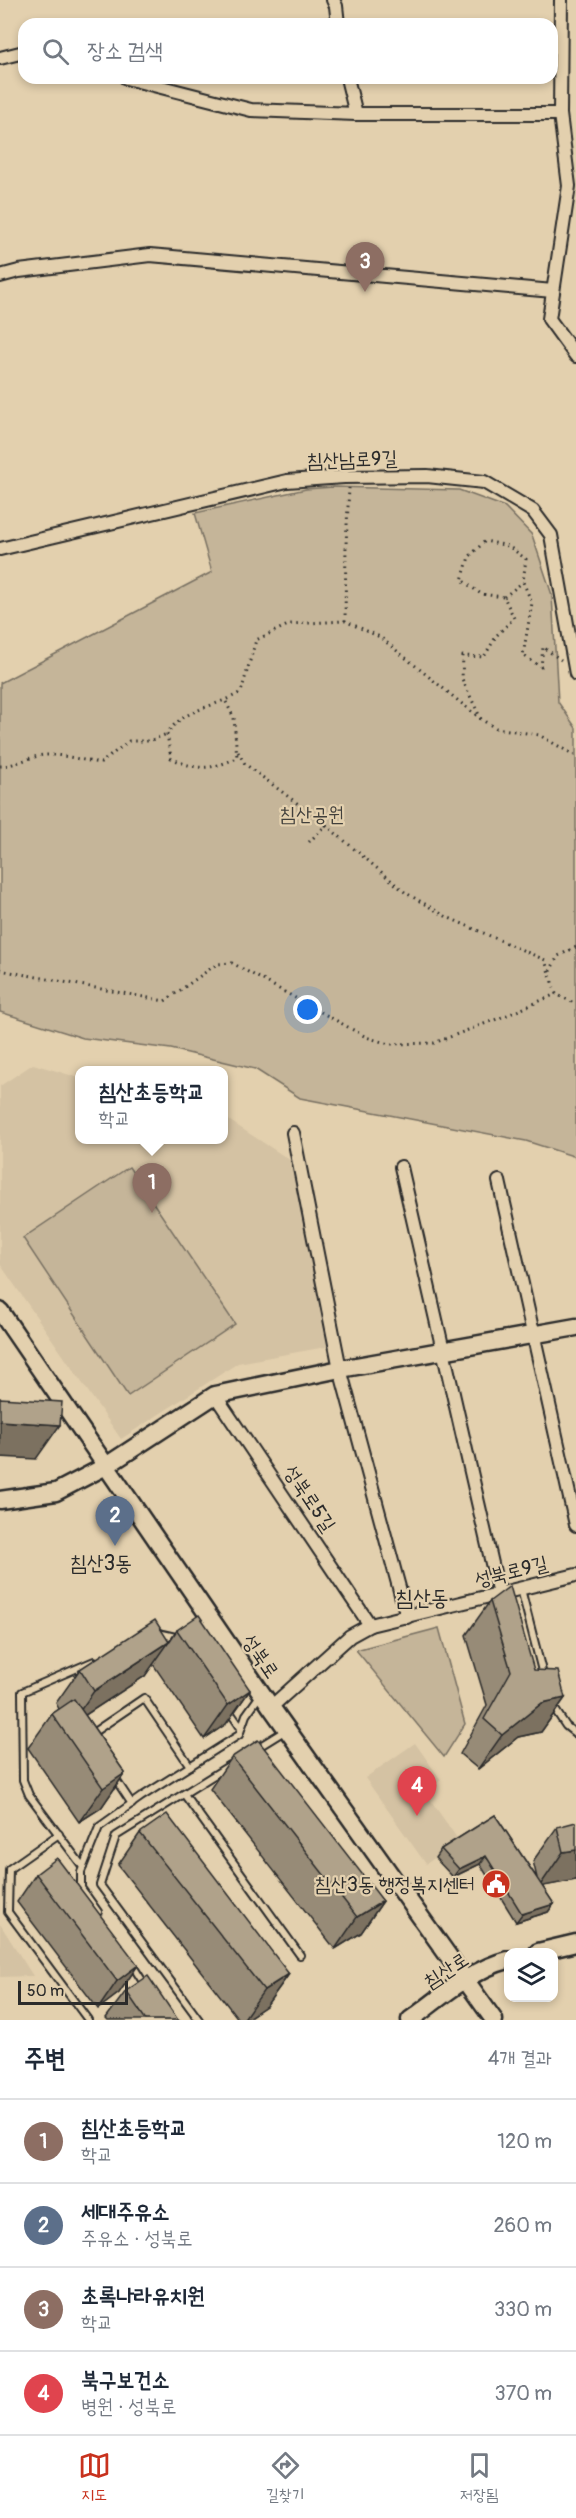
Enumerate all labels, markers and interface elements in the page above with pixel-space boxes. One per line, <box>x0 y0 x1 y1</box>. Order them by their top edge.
search box <box>18 18 558 84</box>
icon: search <box>39 35 72 68</box>
text: 장소 검색 <box>87 37 163 65</box>
pin: 3 <box>346 242 385 292</box>
street label: 침산남로9길 <box>306 445 398 474</box>
park label: 침산공원 <box>280 802 344 827</box>
your location <box>293 995 322 1024</box>
popup <box>75 1066 228 1144</box>
text: 침산초등학교 <box>98 1078 205 1106</box>
text: 학교 <box>98 1106 131 1131</box>
pin: 1 <box>132 1164 172 1213</box>
street label: 성북로5길 <box>278 1460 341 1536</box>
pin: 2 <box>96 1496 134 1546</box>
district label: 침산3동 <box>70 1550 132 1577</box>
street label: 성북로9길 <box>472 1550 550 1593</box>
district label: 침산동 <box>395 1584 449 1612</box>
street label: 성북로 <box>237 1629 284 1683</box>
pin: 4 <box>398 1766 436 1816</box>
public building icon: 침산3동 행정복지센터 <box>480 1868 512 1900</box>
place label: 침산3동 행정복지센터 <box>315 1872 475 1897</box>
street label: 침산로 <box>419 1947 473 1994</box>
map controls <box>504 1948 558 2002</box>
button: layers <box>504 1948 558 2002</box>
scale bar <box>18 1978 128 2006</box>
text: 50 m <box>27 1981 64 2001</box>
text: 주변 <box>24 2043 66 2075</box>
text: 4개 결과 <box>488 2046 552 2071</box>
text: 침산초등학교 <box>81 2114 187 2142</box>
text: 1 <box>40 2129 47 2154</box>
text: 120 m <box>497 2129 552 2154</box>
text: 학교 <box>81 2142 113 2167</box>
text: 세대주유소 <box>81 2198 170 2226</box>
text: 2 <box>38 2213 49 2238</box>
text: 260 m <box>493 2213 552 2238</box>
text: 주유소 · 성북로 <box>81 2226 193 2251</box>
text: 초록나라유치원 <box>81 2282 205 2310</box>
text: 3 <box>38 2297 49 2322</box>
text: 330 m <box>494 2297 552 2322</box>
text: 학교 <box>81 2310 113 2335</box>
text: 북구보건소 <box>81 2366 170 2394</box>
text: 4 <box>38 2381 49 2406</box>
text: 370 m <box>495 2381 552 2406</box>
text: 병원 · 성북로 <box>81 2394 177 2419</box>
tab: 지도 <box>78 2449 111 2505</box>
tab: 길찾기 <box>266 2449 305 2505</box>
tab: 저장됨 <box>460 2449 498 2505</box>

